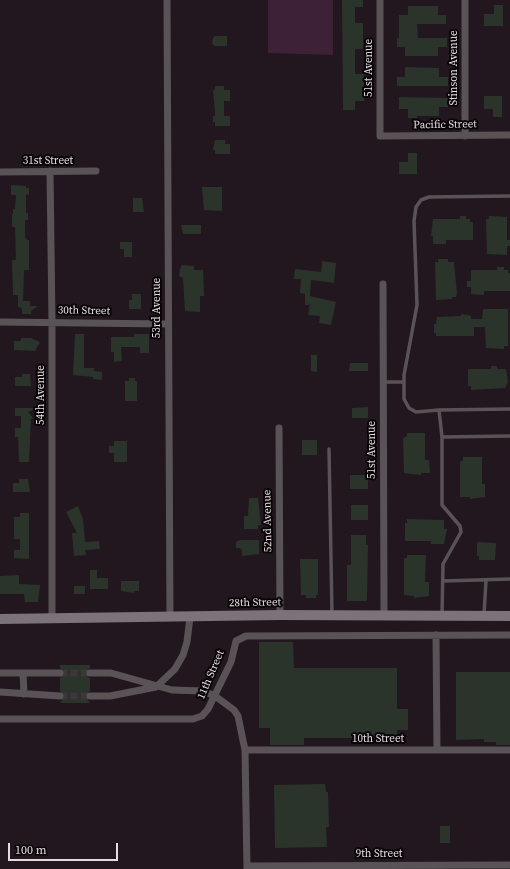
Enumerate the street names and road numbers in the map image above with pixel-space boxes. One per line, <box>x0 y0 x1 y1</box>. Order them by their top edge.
street label: Stinson Avenue <box>447 30 461 106</box>
street label: 51st Avenue <box>362 39 376 97</box>
street label: Pacific Street <box>413 118 477 132</box>
street label: 31st Street <box>23 154 73 168</box>
street label: 53rd Avenue <box>150 278 164 338</box>
street label: 30th Street <box>58 304 110 318</box>
street label: 54th Avenue <box>34 365 48 425</box>
street label: 51st Avenue <box>365 421 379 479</box>
street label: 52nd Avenue <box>261 490 275 552</box>
street label: 28th Street <box>229 596 281 610</box>
street label: 11th Street <box>195 648 227 702</box>
street label: 10th Street <box>352 732 404 746</box>
street label: 9th Street <box>356 847 402 861</box>

